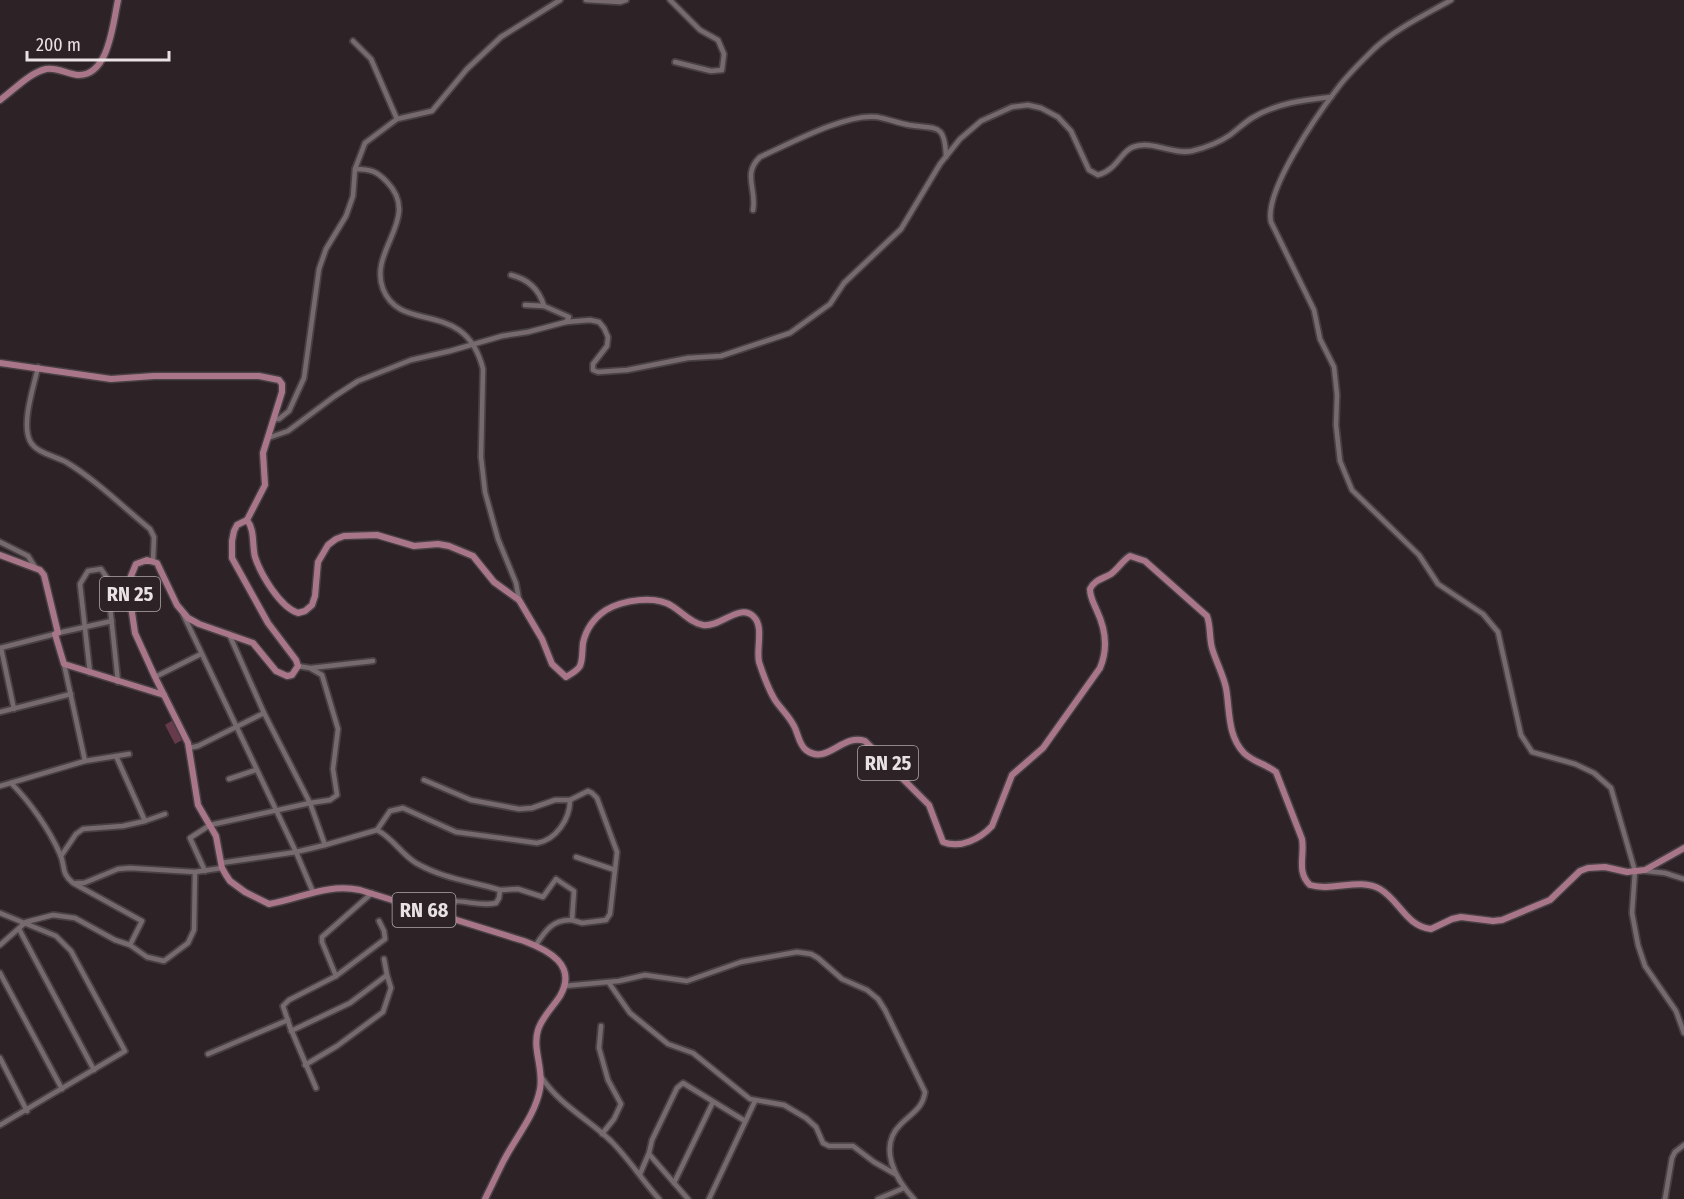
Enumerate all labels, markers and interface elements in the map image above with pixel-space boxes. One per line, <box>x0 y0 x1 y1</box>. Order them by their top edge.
scale bar <box>27 24 170 62</box>
text: 200 m <box>36 34 81 56</box>
road number: RN 25 <box>100 577 160 611</box>
road number: RN 25 <box>858 746 918 780</box>
road number: RN 68 <box>392 893 456 927</box>

